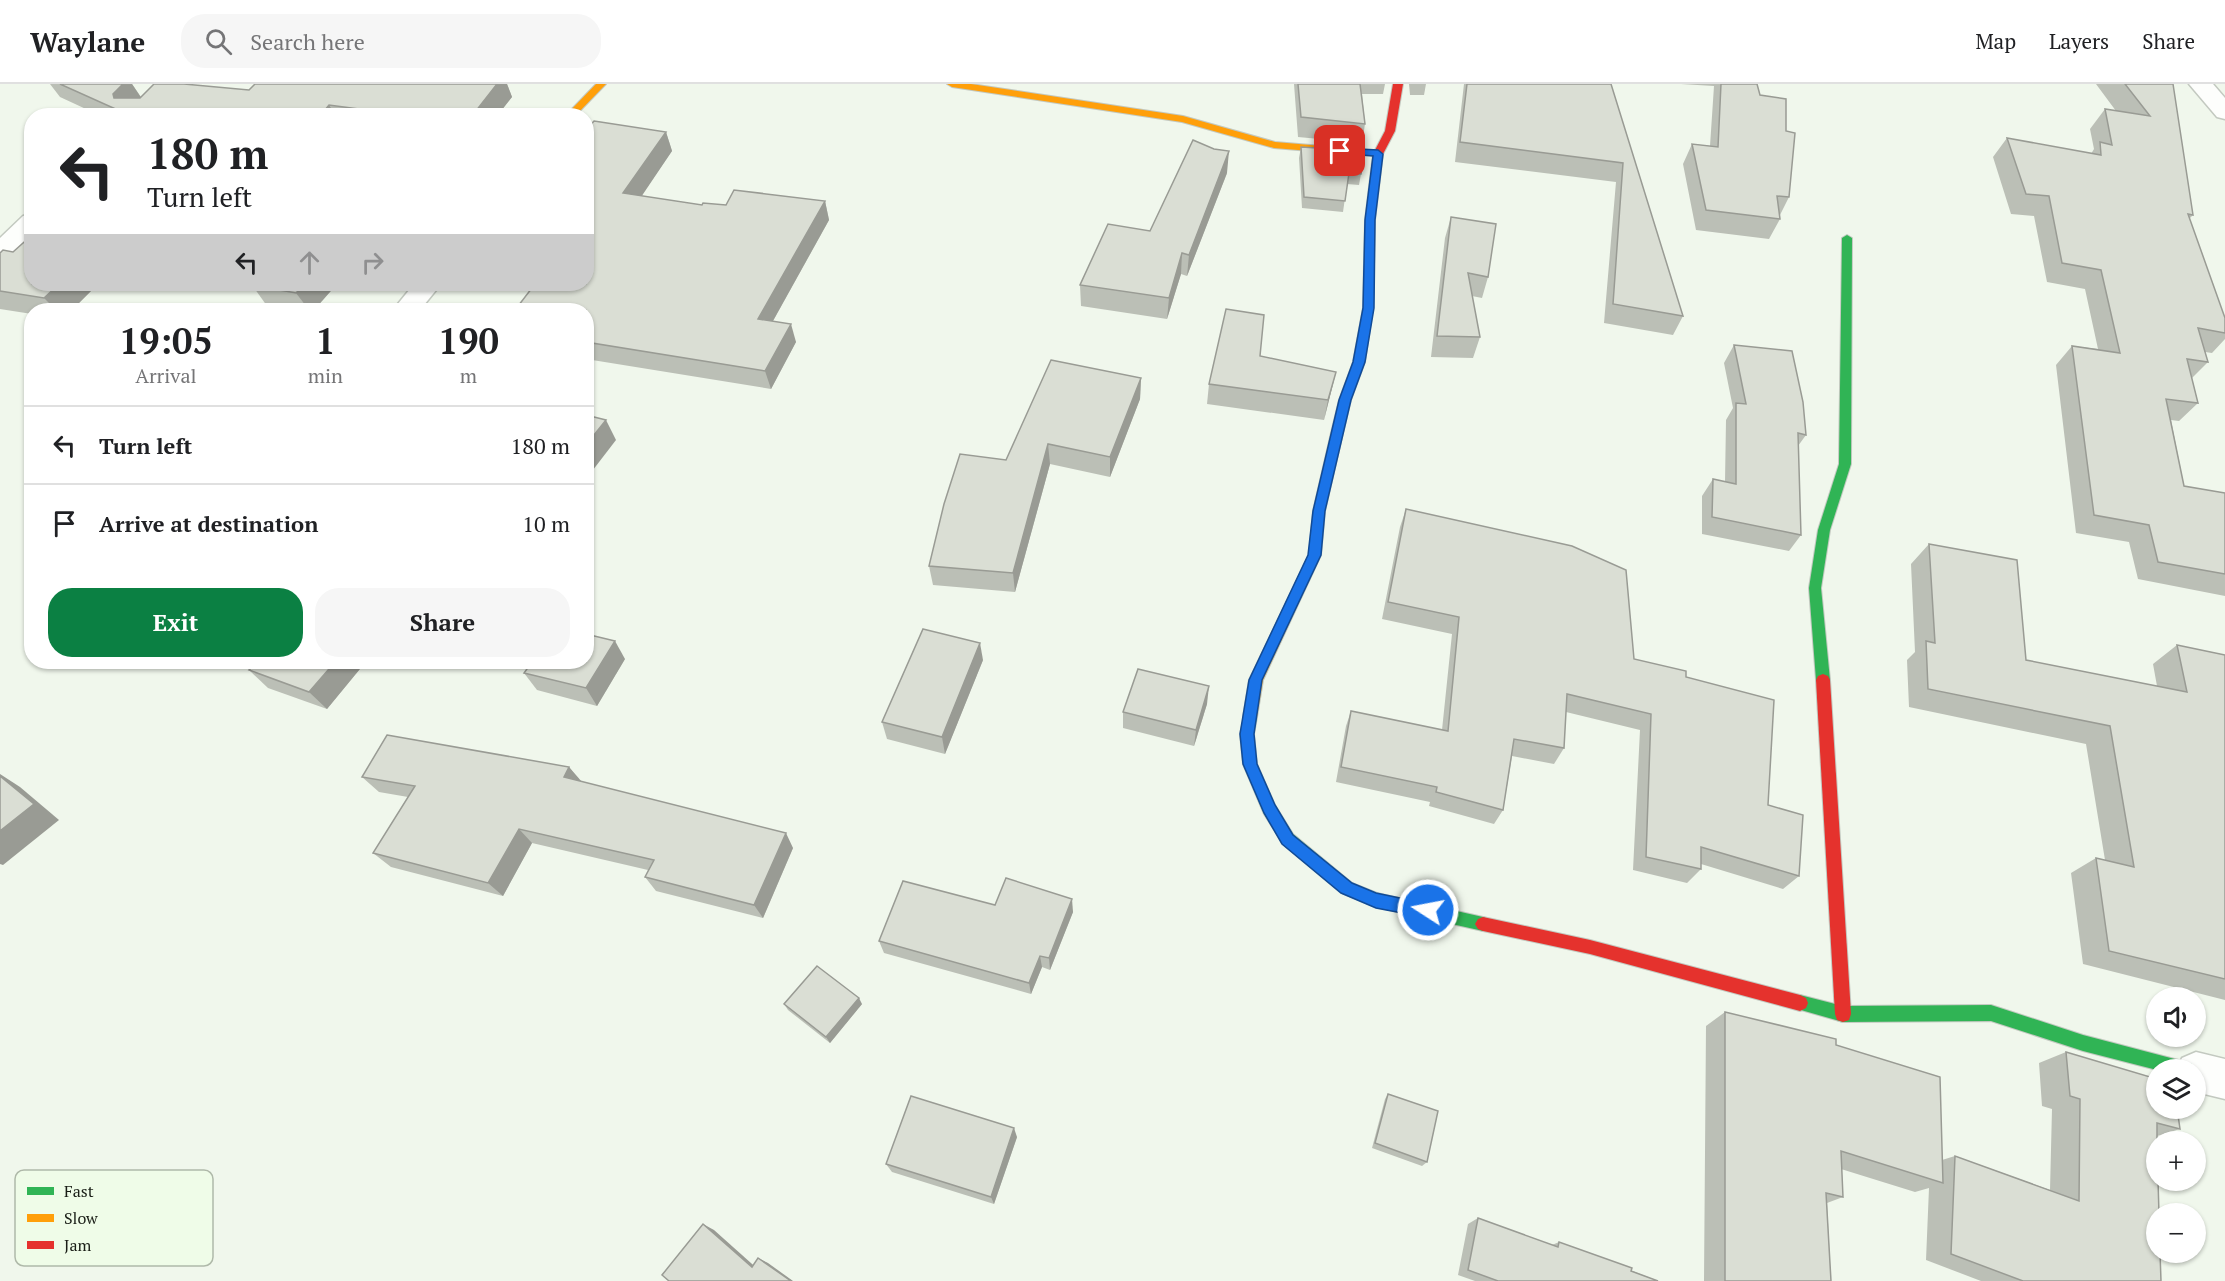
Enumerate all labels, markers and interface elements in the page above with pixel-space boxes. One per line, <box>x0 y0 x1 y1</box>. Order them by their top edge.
search box <box>181 14 601 68</box>
text: Waylane <box>30 23 145 60</box>
icon: search <box>202 25 235 58</box>
text: Search here <box>250 27 365 56</box>
text: Map <box>1975 27 2016 55</box>
text: Layers <box>2049 27 2109 55</box>
text: Share <box>2142 27 2195 55</box>
text: 180 m <box>147 125 268 181</box>
pin <box>1314 125 1365 176</box>
icon: left <box>48 132 126 210</box>
icon: arrive <box>1323 134 1356 167</box>
text: Turn left <box>147 179 252 215</box>
icon: left <box>230 246 263 279</box>
icon: ahead <box>293 246 326 279</box>
icon: right <box>356 246 389 279</box>
text: 19:05 <box>119 317 213 364</box>
text: 1 <box>315 317 336 364</box>
text: 190 <box>438 317 499 364</box>
text: Arrival <box>135 362 197 389</box>
text: min <box>308 362 343 389</box>
text: m <box>460 362 477 389</box>
icon: left <box>48 429 81 462</box>
text: Turn left <box>99 431 192 460</box>
text: 180 m <box>510 431 570 460</box>
icon: arrive <box>48 507 81 540</box>
text: Arrive at destination <box>99 509 318 538</box>
text: 10 m <box>522 509 570 538</box>
button: Exit <box>48 588 303 657</box>
button: Share <box>315 588 570 657</box>
position arrow <box>1396 878 1460 942</box>
map controls <box>2146 987 2206 1263</box>
button: sound <box>2146 987 2206 1047</box>
button: layers <box>2146 1059 2206 1119</box>
button: + <box>2146 1131 2206 1191</box>
legend <box>15 1170 213 1266</box>
text: Fast <box>64 1180 94 1202</box>
button: − <box>2146 1203 2206 1263</box>
text: Slow <box>64 1207 98 1229</box>
text: Jam <box>64 1234 92 1256</box>

